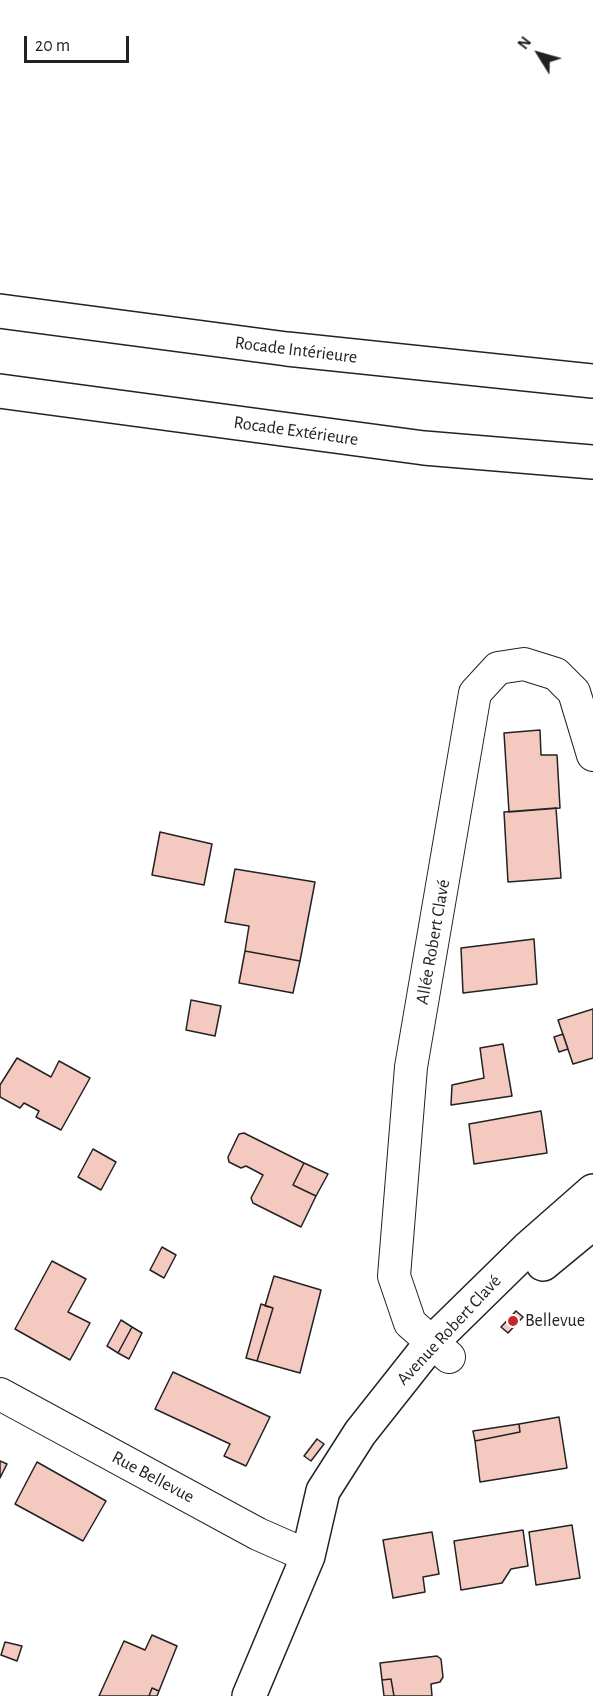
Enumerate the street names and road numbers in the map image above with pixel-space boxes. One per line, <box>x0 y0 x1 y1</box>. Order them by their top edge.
street label: Rocade Intérieure <box>234 332 358 368</box>
street label: Rocade Extérieure <box>232 412 360 450</box>
street label: Allée Robert Clavé <box>411 878 455 1006</box>
street label: Avenue Robert Clavé <box>392 1270 506 1390</box>
street label: Rue Bellevue <box>108 1446 198 1508</box>

